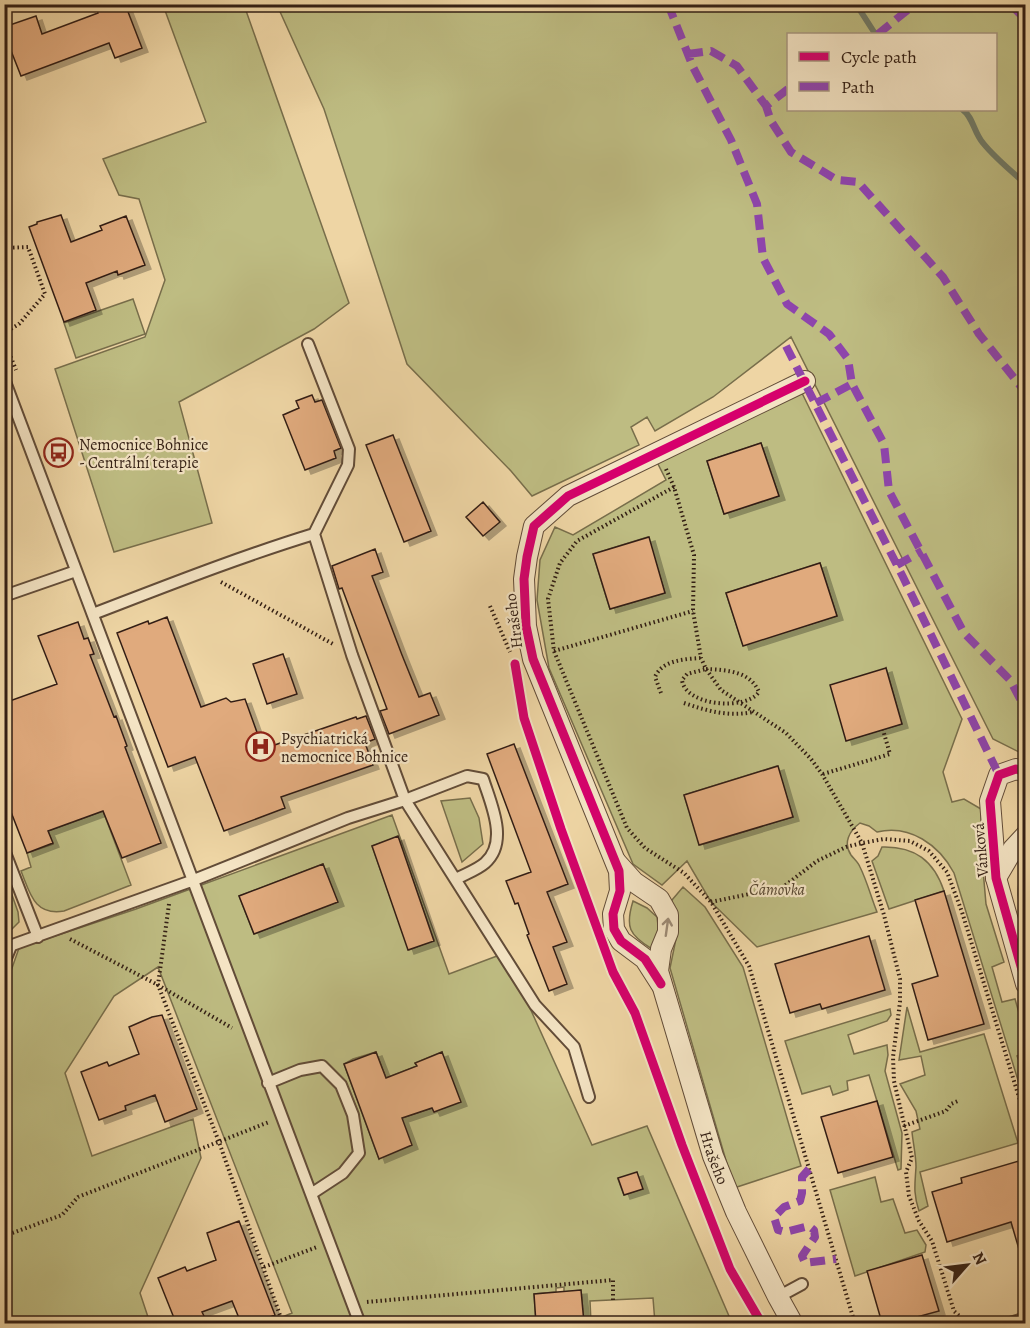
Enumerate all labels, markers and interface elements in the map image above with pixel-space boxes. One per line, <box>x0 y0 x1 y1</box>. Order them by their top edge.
legend <box>787 33 997 111</box>
text: Cycle path <box>841 45 917 69</box>
text: Path <box>841 75 875 99</box>
place label: Nemocnice Bohnice - Centrální terapie <box>79 434 208 474</box>
bus stop icon: Nemocnice Bohnice - Centrální terapie <box>42 437 74 469</box>
street label: Hrašeho <box>500 592 528 650</box>
place label: Psychiatrická nemocnice Bohnice <box>281 728 408 768</box>
hospital icon: Psychiatrická nemocnice Bohnice <box>244 731 276 763</box>
street label: Vánková <box>968 821 994 879</box>
park label: Čámovka <box>749 879 806 901</box>
one-way arrow <box>662 918 673 937</box>
street label: Hrašeho <box>694 1128 734 1188</box>
north arrow <box>937 1235 997 1295</box>
text: N <box>967 1248 992 1269</box>

